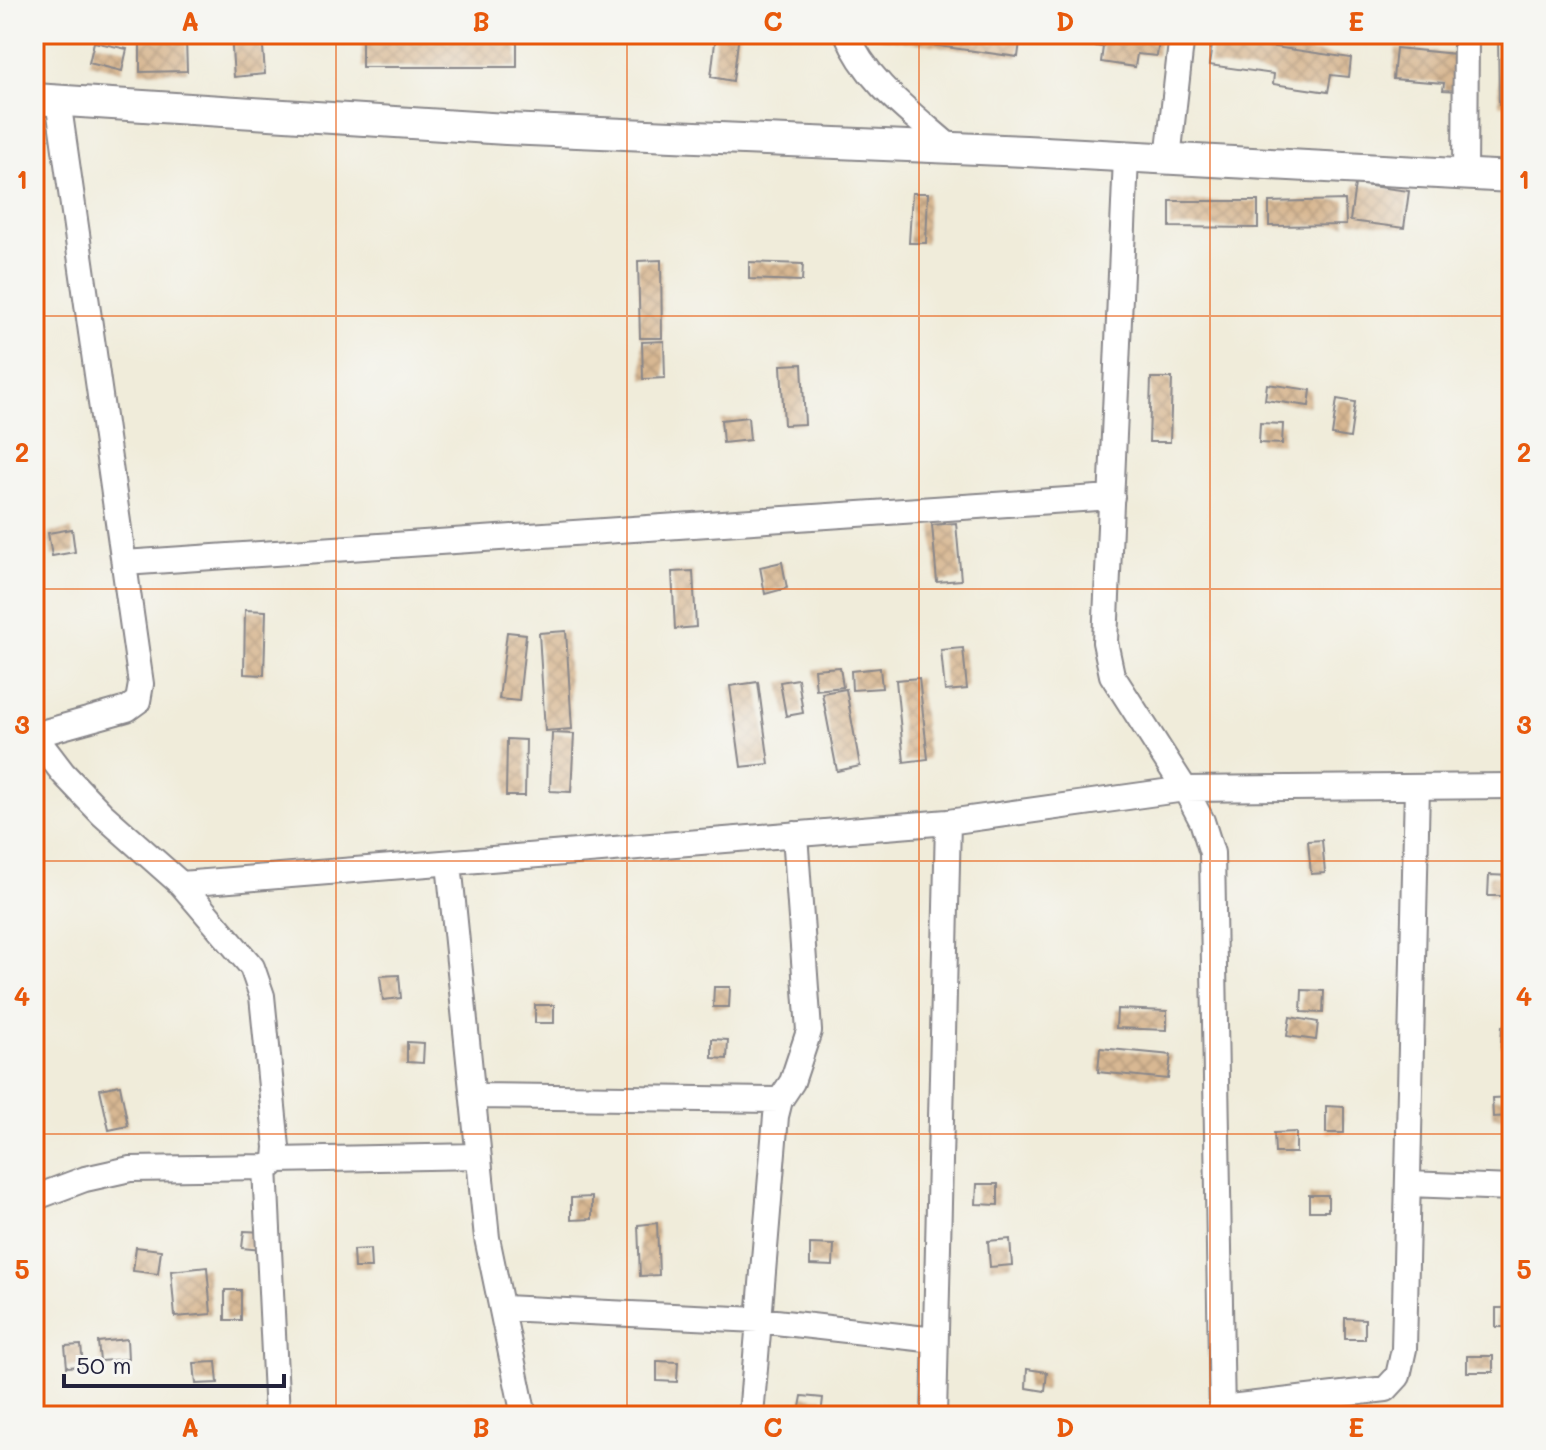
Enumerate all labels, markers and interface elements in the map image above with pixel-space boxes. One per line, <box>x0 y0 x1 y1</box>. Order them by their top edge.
text: A <box>181 4 199 38</box>
text: B <box>472 4 490 38</box>
text: C <box>763 4 783 38</box>
text: D <box>1056 4 1074 38</box>
text: E <box>1348 4 1364 38</box>
text: 1 <box>16 162 28 196</box>
text: 1 <box>1518 162 1530 196</box>
text: 2 <box>15 435 29 469</box>
text: 2 <box>1517 435 1531 469</box>
text: 3 <box>14 707 30 741</box>
text: 3 <box>1516 707 1532 741</box>
text: 4 <box>14 979 30 1013</box>
text: 4 <box>1516 979 1532 1013</box>
text: 5 <box>14 1252 30 1286</box>
text: 5 <box>1516 1252 1532 1286</box>
scale bar <box>64 1338 284 1388</box>
text: 50 m <box>76 1349 132 1380</box>
text: A <box>181 1410 199 1444</box>
text: B <box>472 1410 490 1444</box>
text: C <box>763 1410 783 1444</box>
text: D <box>1056 1410 1074 1444</box>
text: E <box>1348 1410 1364 1444</box>

